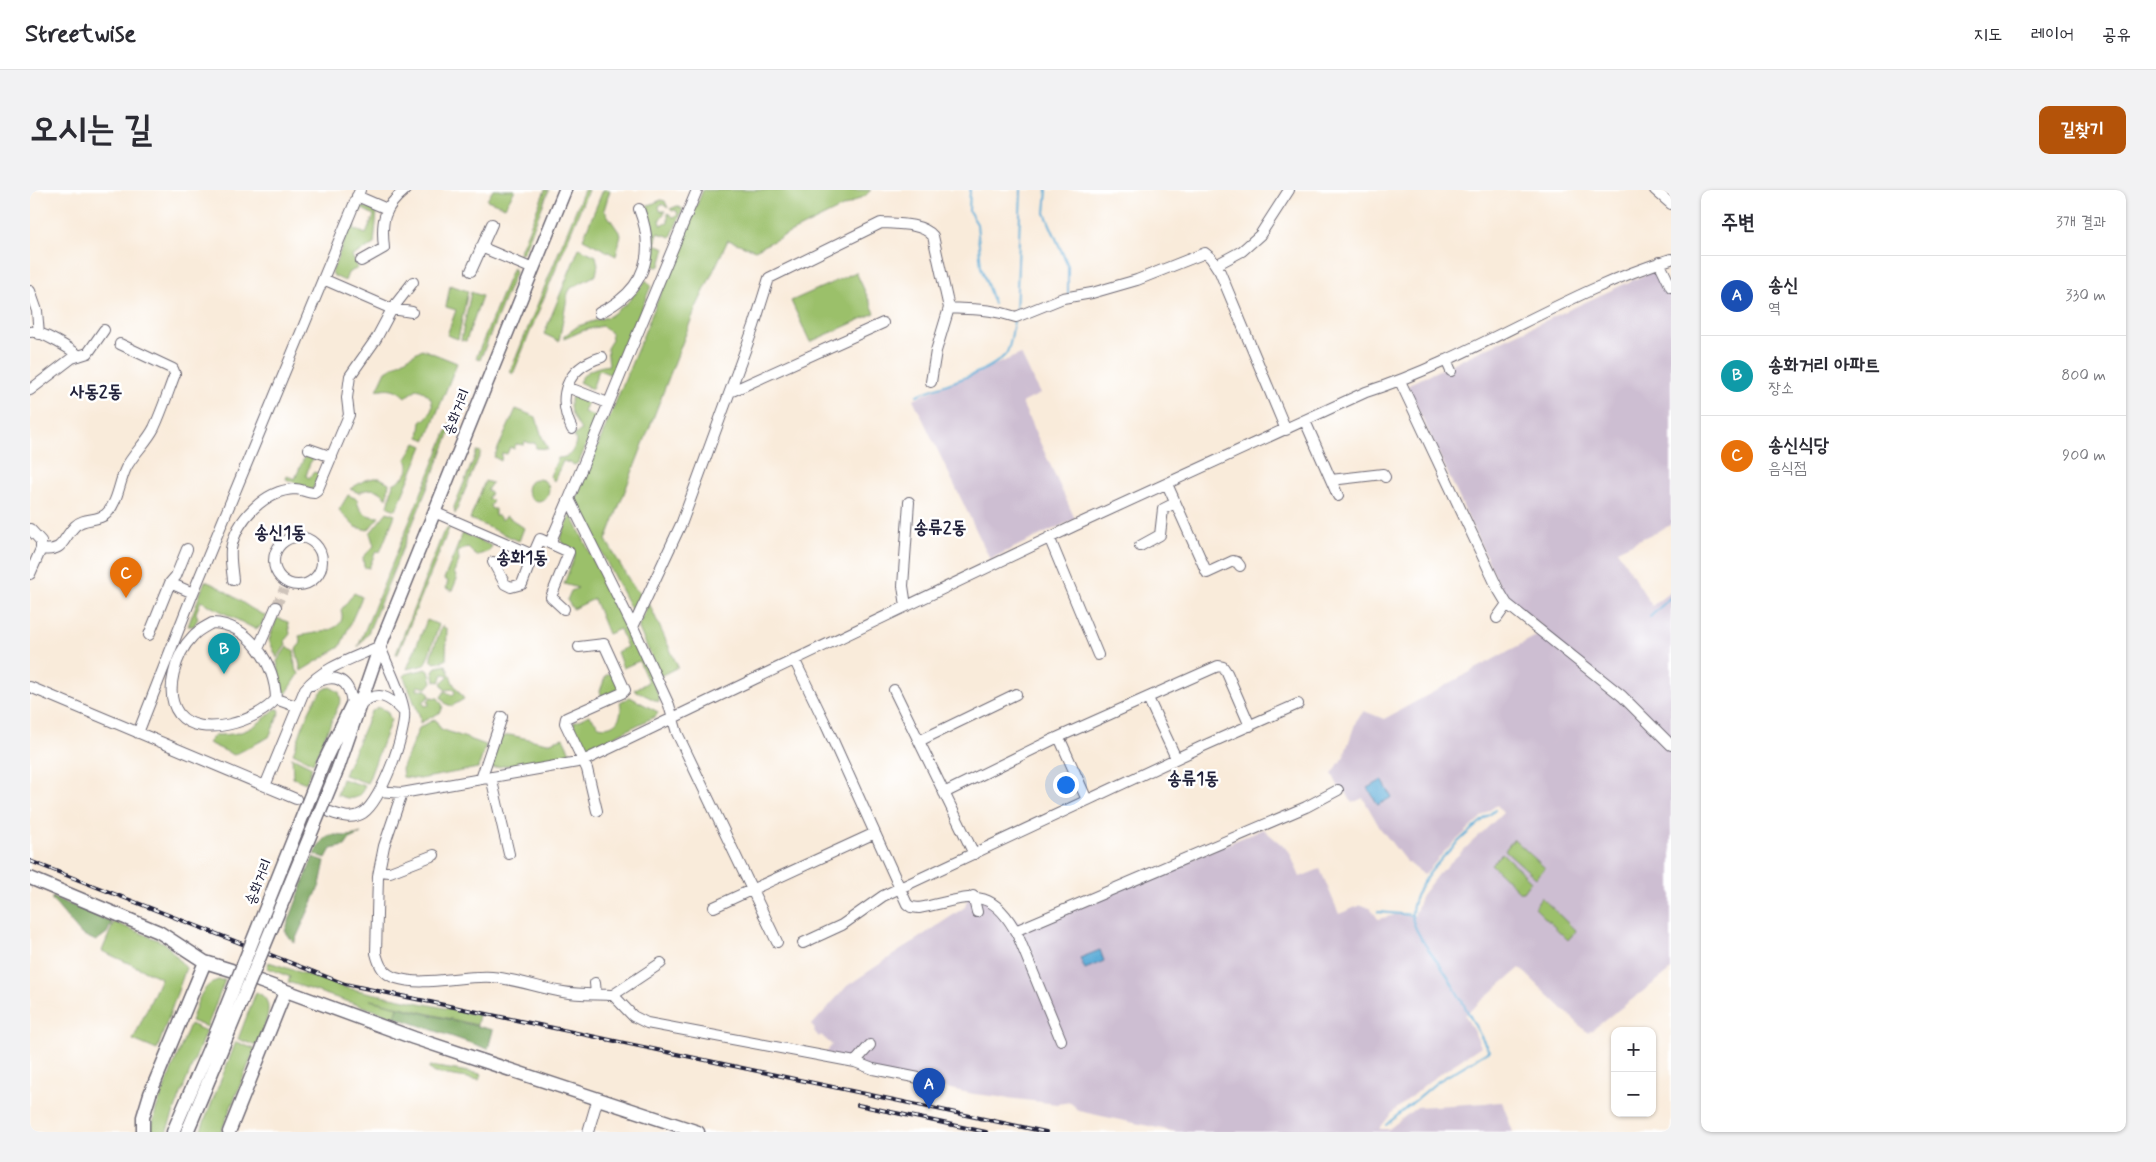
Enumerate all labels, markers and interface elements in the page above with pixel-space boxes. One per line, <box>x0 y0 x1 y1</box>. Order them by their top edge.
text: Streetwise <box>25 19 136 50</box>
text: 지도 <box>1974 23 2003 47</box>
text: 레이어 <box>2031 23 2074 47</box>
text: 공유 <box>2102 23 2131 47</box>
button: 길찾기 <box>2039 106 2126 154</box>
text: 오시는 길 <box>30 107 152 153</box>
text: 주변 <box>1721 209 1755 237</box>
text: 3개 결과 <box>2056 212 2106 233</box>
text: 송신 <box>1768 273 1799 298</box>
text: A <box>1732 285 1742 306</box>
text: 330 m <box>2065 285 2106 306</box>
text: 역 <box>1768 298 1781 319</box>
text: 송화거리 아파트 <box>1768 353 1880 378</box>
text: B <box>1732 365 1742 386</box>
text: 800 m <box>2061 365 2106 386</box>
text: 장소 <box>1768 378 1794 399</box>
district label: 사동2동 <box>70 380 122 404</box>
street label: 송화거리 <box>439 386 475 438</box>
text: 송신식당 <box>1768 433 1829 458</box>
text: C <box>1731 445 1743 466</box>
text: 900 m <box>2062 445 2106 466</box>
text: 음식점 <box>1768 458 1807 479</box>
district label: 송류2동 <box>914 516 966 540</box>
district label: 송신1동 <box>254 521 306 545</box>
district label: 송화1동 <box>496 546 548 570</box>
pin: C <box>110 557 142 598</box>
pin: B <box>208 633 240 674</box>
district label: 송류1동 <box>1167 767 1219 791</box>
your location <box>1053 772 1079 798</box>
street label: 송화거리 <box>241 856 277 908</box>
map controls <box>1611 1027 1656 1117</box>
button: + <box>1611 1027 1656 1072</box>
pin: A <box>913 1068 945 1109</box>
button: − <box>1611 1072 1656 1117</box>

